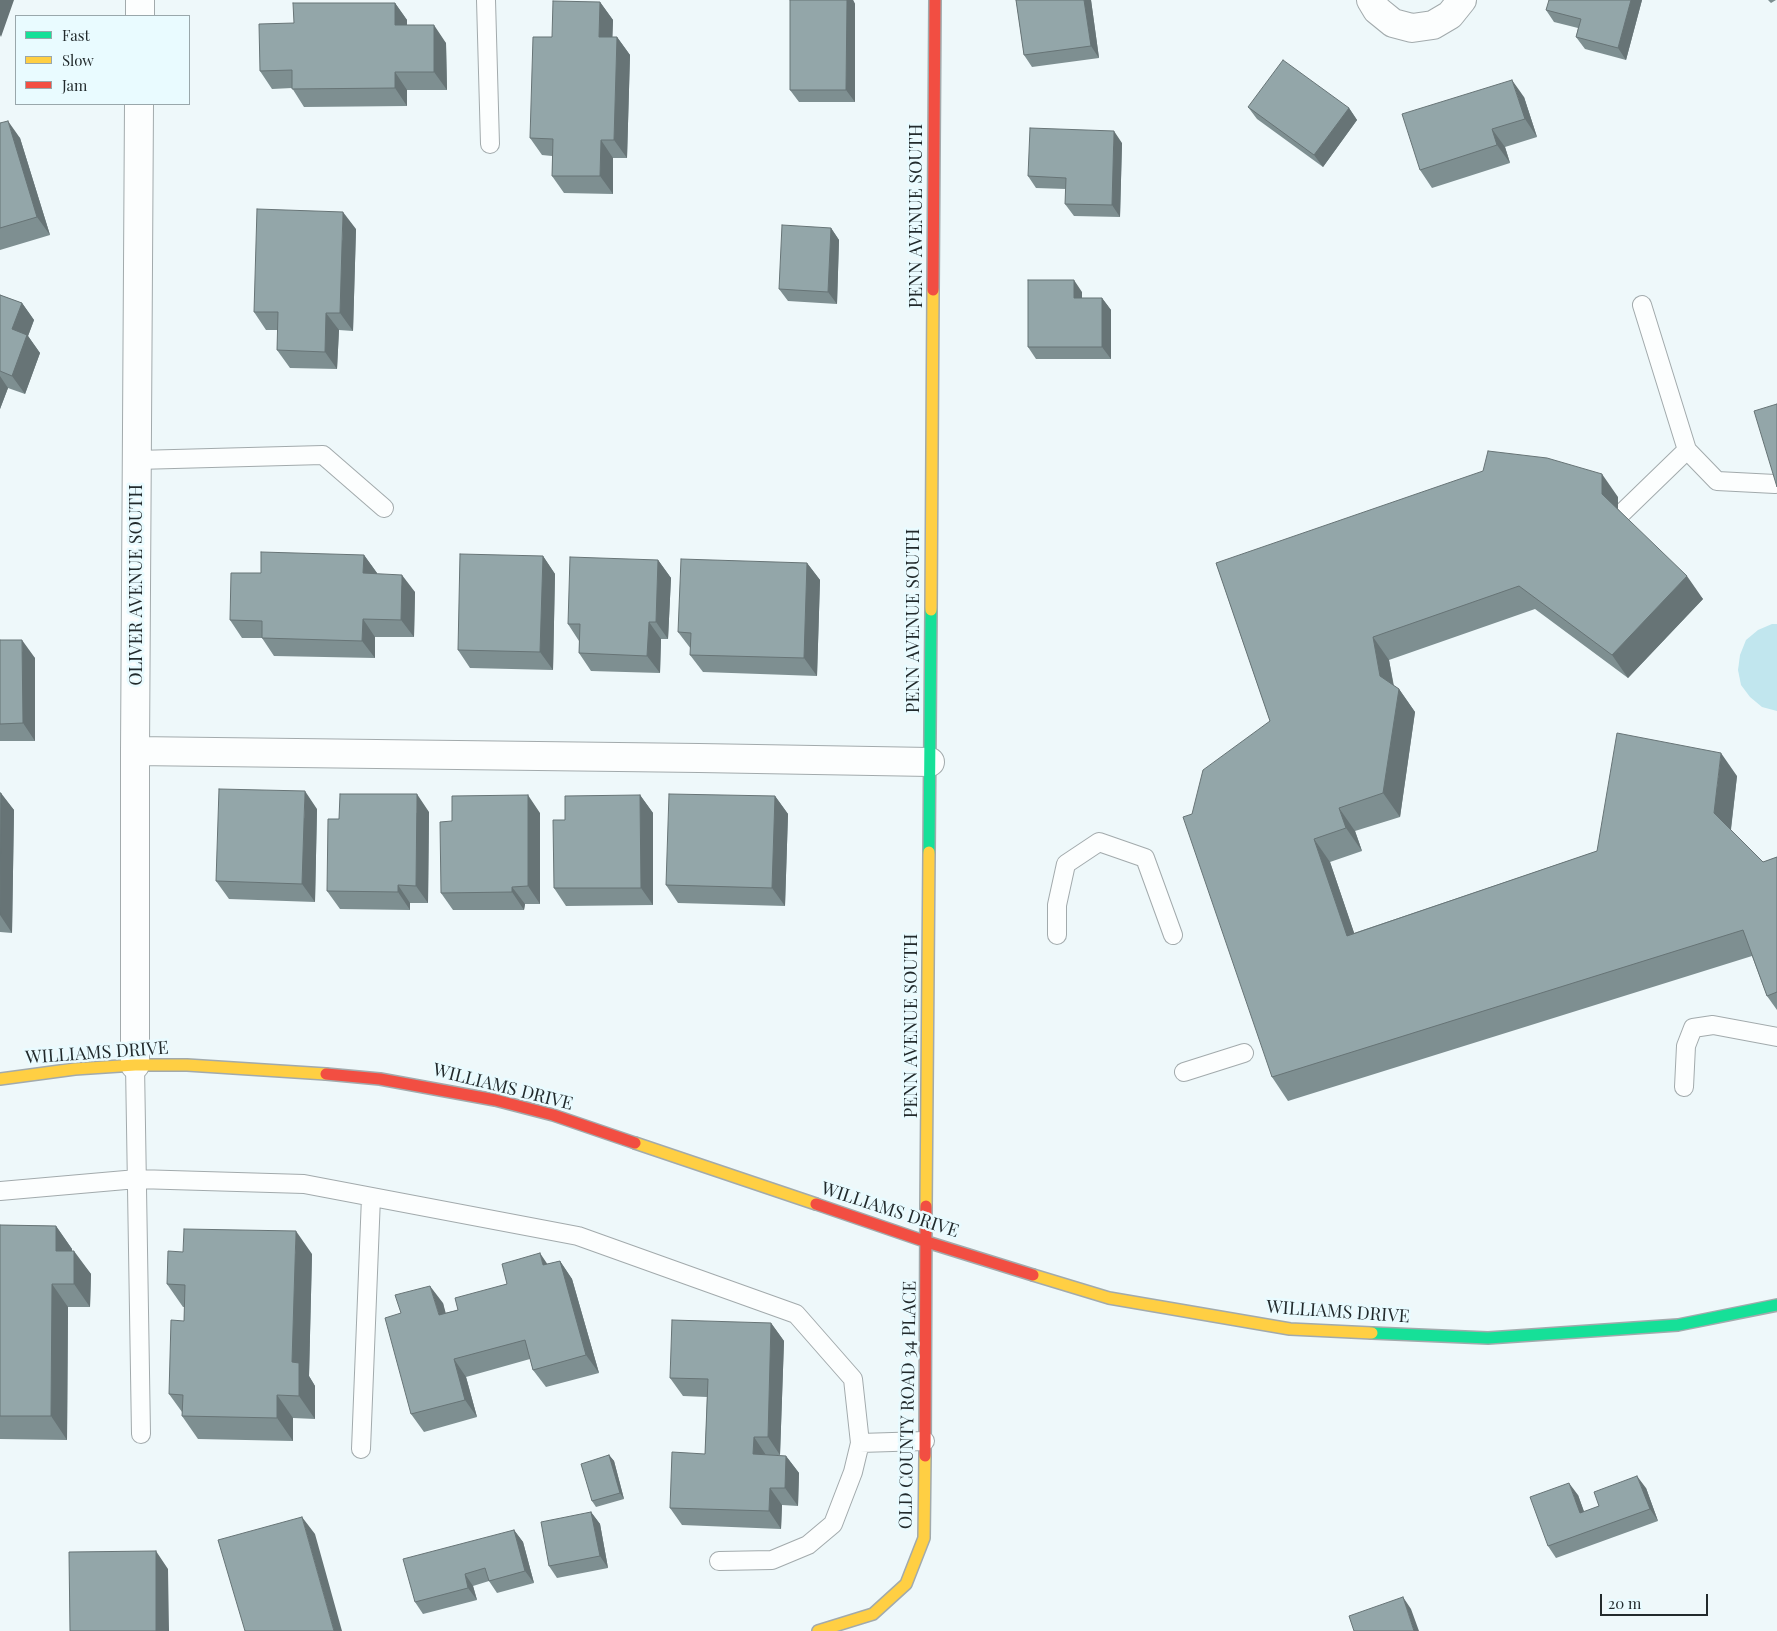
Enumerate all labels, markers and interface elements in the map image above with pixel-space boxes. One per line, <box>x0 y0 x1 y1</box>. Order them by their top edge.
legend <box>15 15 190 105</box>
text: Fast <box>62 25 90 45</box>
text: Slow <box>62 50 94 70</box>
text: Jam <box>62 75 87 95</box>
street label: PENN AVENUE SOUTH <box>905 124 927 308</box>
street label: OLIVER AVENUE SOUTH <box>125 484 147 686</box>
street label: PENN AVENUE SOUTH <box>902 529 924 713</box>
street label: PENN AVENUE SOUTH <box>900 934 922 1118</box>
street label: WILLIAMS DRIVE <box>25 1037 169 1069</box>
street label: WILLIAMS DRIVE <box>431 1059 575 1115</box>
street label: WILLIAMS DRIVE <box>818 1178 962 1242</box>
street label: OLD COUNTY ROAD 34 PLACE <box>895 1281 921 1529</box>
street label: WILLIAMS DRIVE <box>1266 1296 1410 1328</box>
scale bar <box>1602 1584 1710 1616</box>
text: 20 m <box>1608 1593 1641 1613</box>

